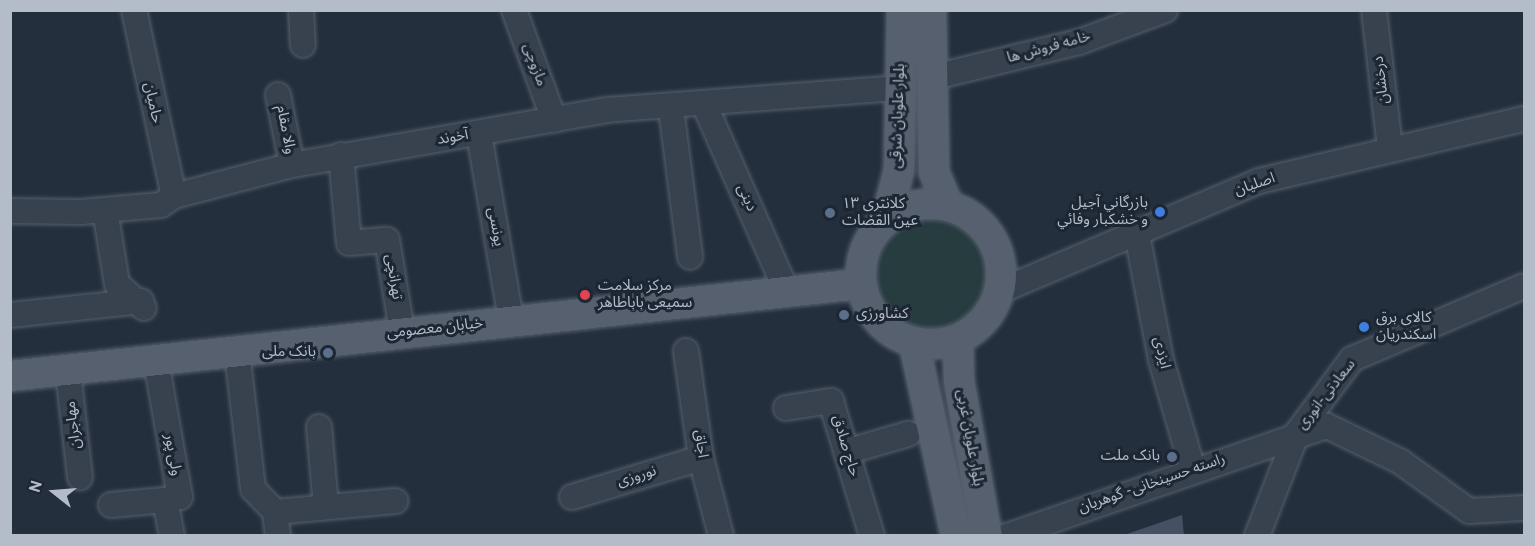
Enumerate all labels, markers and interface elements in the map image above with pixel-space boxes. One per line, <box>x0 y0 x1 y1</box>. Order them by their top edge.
street label: خامه فروش ها <box>1005 28 1093 68</box>
street label: مازوچی <box>518 41 550 89</box>
street label: درخشان <box>1370 55 1394 105</box>
street label: بلوار علویان شرقی <box>888 63 910 169</box>
street label: حامیان <box>139 81 165 125</box>
street label: والا مقام <box>271 104 299 156</box>
street label: آخوند <box>436 126 470 150</box>
street label: اصلیان <box>1232 170 1278 200</box>
street label: دینی <box>732 182 760 214</box>
place label: بازرگاني آجيل و خشكبار وفائي <box>1057 194 1148 229</box>
place label: کلانتری ۱۳ عین القضات <box>842 195 918 230</box>
marker: بازرگاني آجيل و خشكبار وفائي <box>1153 205 1167 219</box>
street label: یونسی <box>483 206 507 248</box>
marker: کلانتری ۱۳ عین القضات <box>823 206 837 220</box>
street label: تهرانچی <box>381 253 405 301</box>
place label: مرکز سلامت سمیعی باباطاهر <box>598 277 692 312</box>
marker: مرکز سلامت سمیعی باباطاهر <box>576 286 594 304</box>
place label: کشاورزی <box>856 306 908 324</box>
marker: کشاورزی <box>837 308 851 322</box>
place label: کالای برق اسکندریان <box>1376 309 1436 344</box>
street label: خیابان معصومی <box>386 315 484 343</box>
marker: کالای برق اسکندریان <box>1357 320 1371 334</box>
street label: ایزدی <box>1149 335 1173 371</box>
place label: بانک ملی <box>262 344 316 362</box>
marker: بانک ملی <box>321 346 335 360</box>
street label: سعادتی-انوری <box>1294 356 1360 434</box>
street label: بلوار علویان غربی <box>952 388 986 488</box>
street label: مهاجران <box>62 400 86 450</box>
street label: حاج صادق <box>827 413 863 479</box>
street label: اجاق <box>689 429 711 459</box>
street label: ولی پور <box>159 433 185 477</box>
place label: بانک ملت <box>1101 448 1160 466</box>
street label: راسته حسینخانی- گوهریان <box>1076 450 1228 518</box>
marker: بانک ملت <box>1165 450 1179 464</box>
north arrow <box>24 462 84 522</box>
street label: نوروزی <box>615 463 659 491</box>
text: N <box>26 478 48 495</box>

